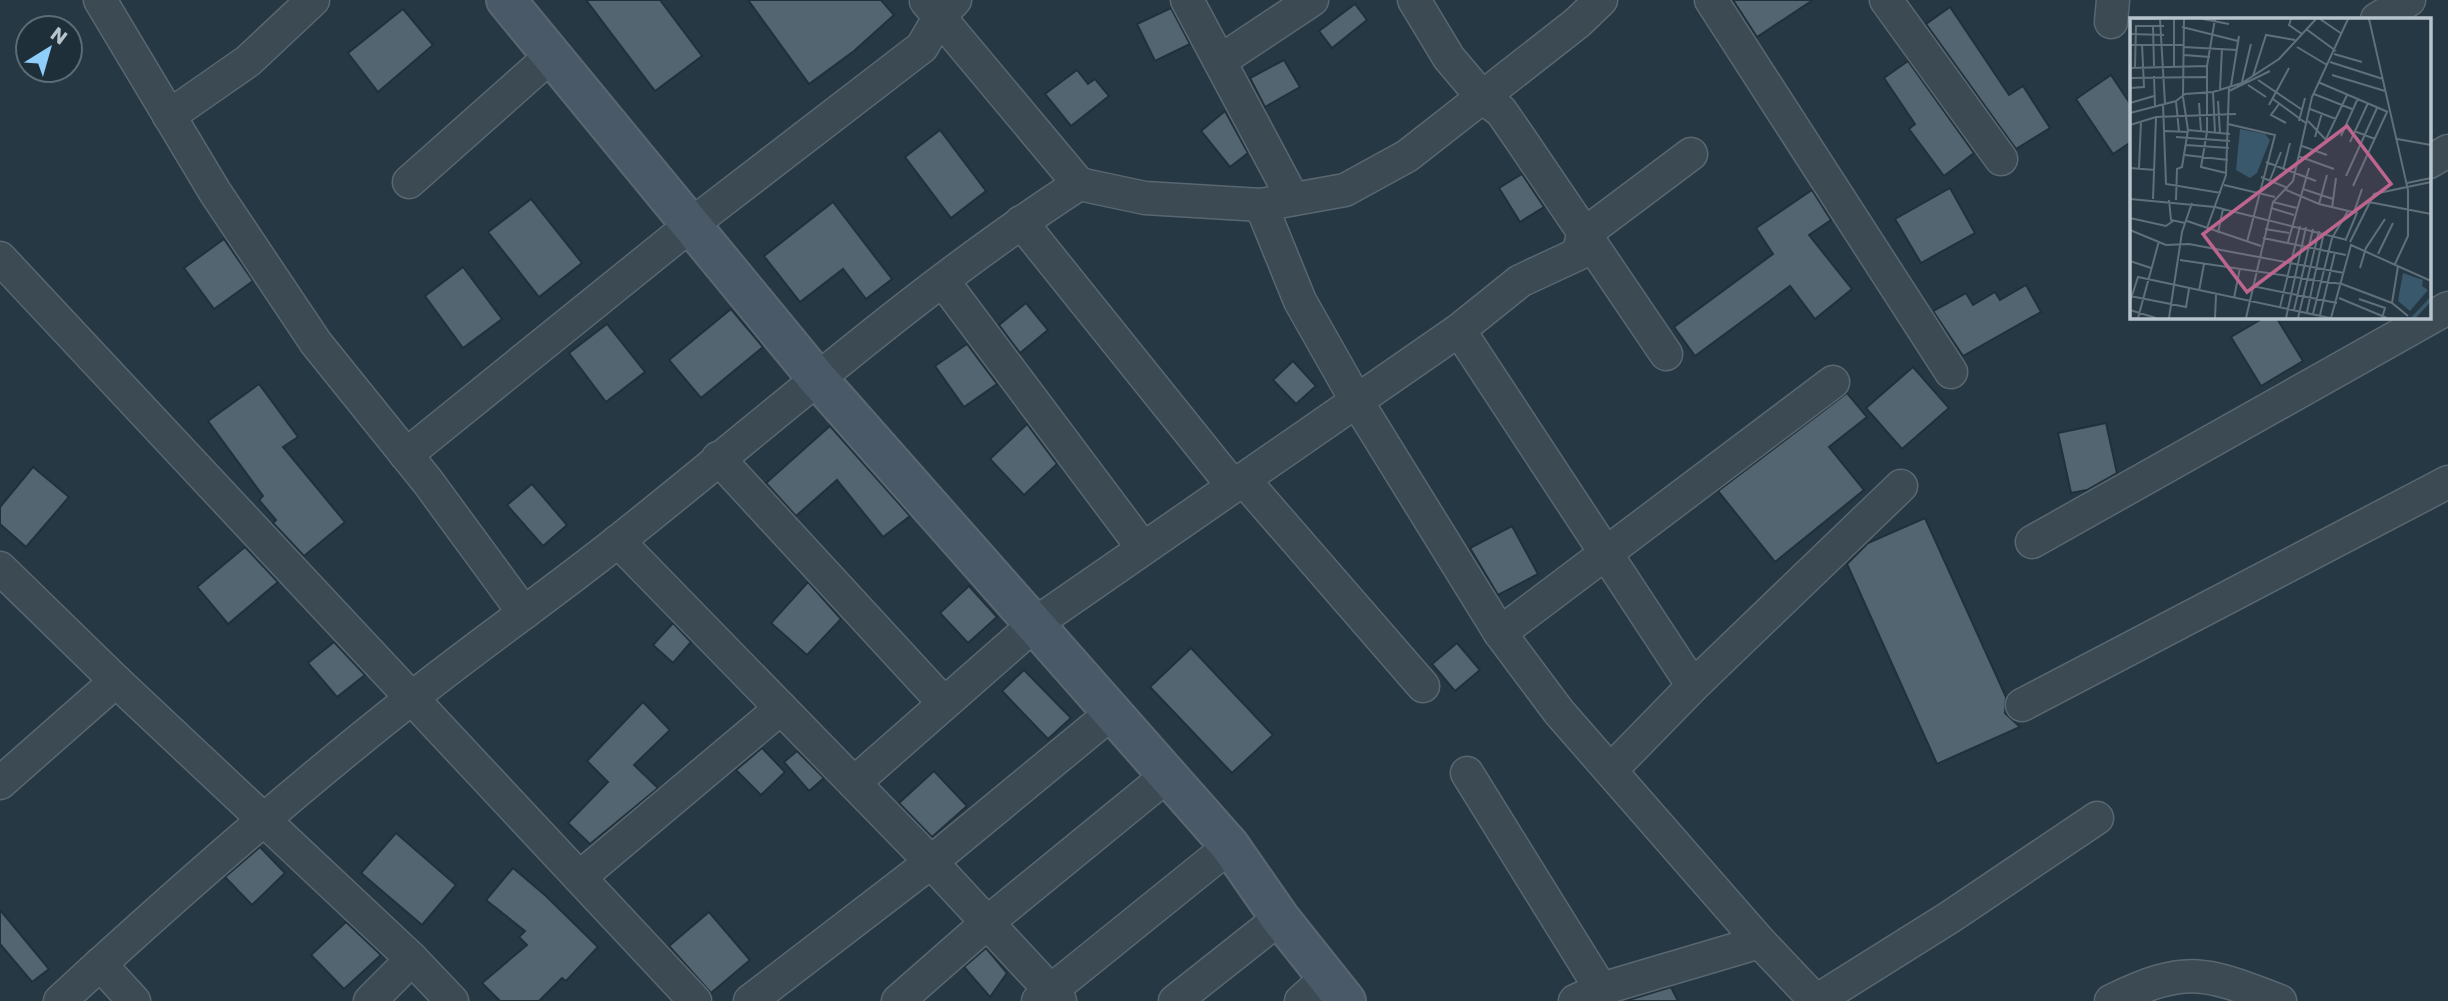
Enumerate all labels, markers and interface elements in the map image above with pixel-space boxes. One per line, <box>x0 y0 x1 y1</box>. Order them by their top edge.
north arrow <box>14 14 84 84</box>
inset map <box>2130 18 2430 318</box>
text: N <box>45 21 73 51</box>

